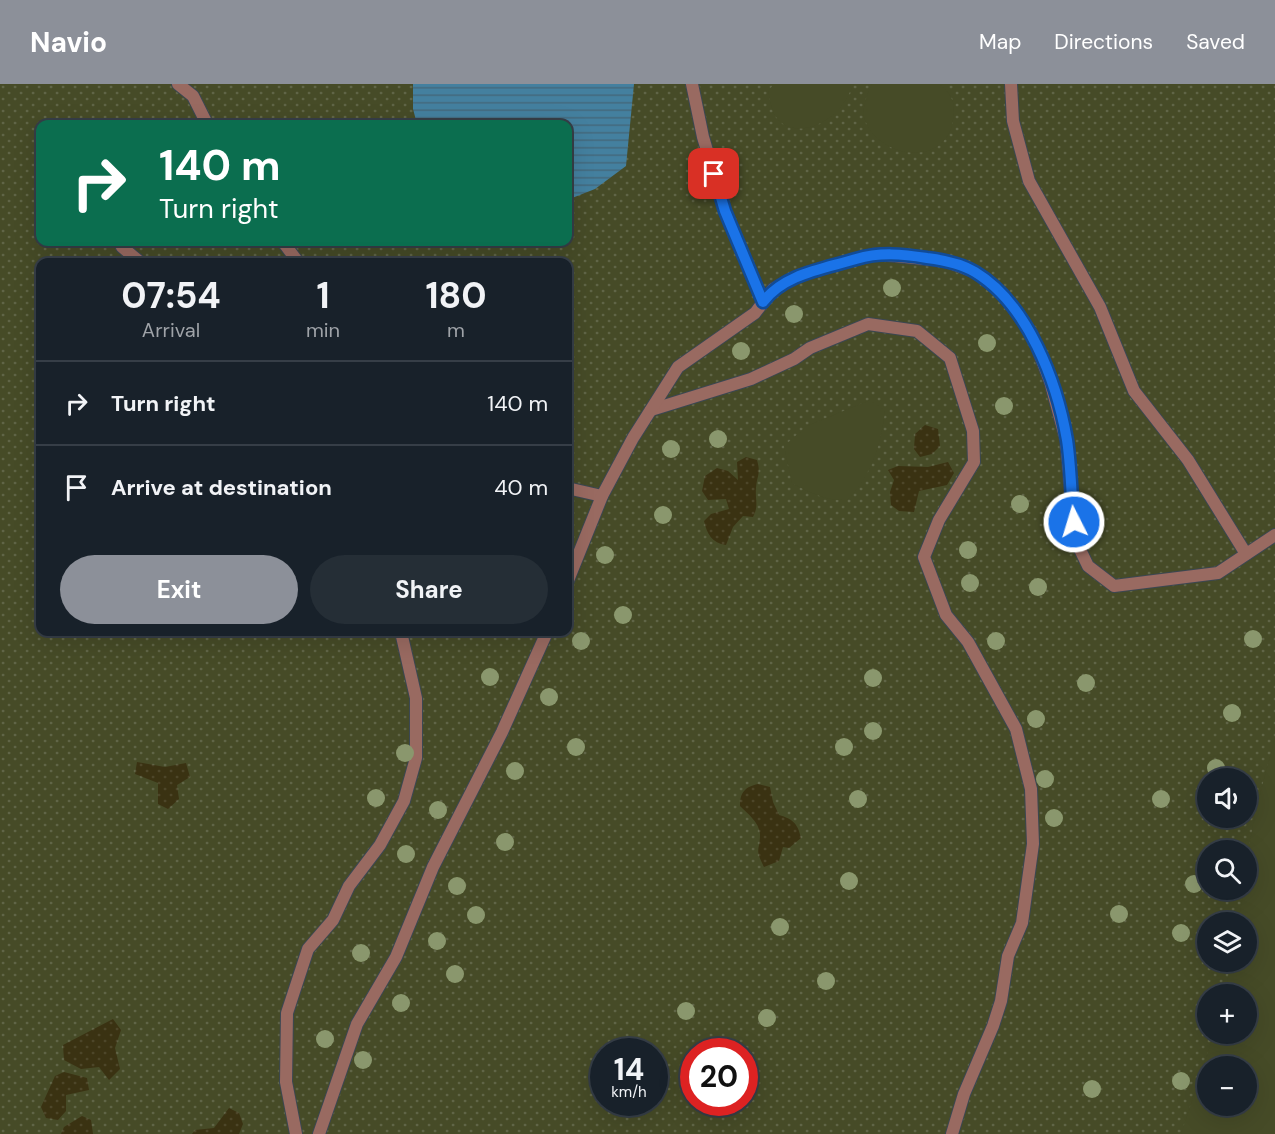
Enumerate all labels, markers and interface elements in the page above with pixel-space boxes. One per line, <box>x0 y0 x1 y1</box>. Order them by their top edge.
text: Navio <box>30 24 107 61</box>
text: Map <box>979 28 1021 56</box>
text: Directions <box>1054 28 1153 56</box>
text: Saved <box>1186 28 1245 56</box>
text: 140 m <box>159 138 281 193</box>
icon: right <box>60 144 138 222</box>
pin <box>688 148 739 199</box>
icon: arrive <box>697 157 730 190</box>
text: Turn right <box>159 191 279 226</box>
text: 07:54 <box>121 272 221 319</box>
text: 1 <box>317 272 330 319</box>
text: 180 <box>425 272 487 319</box>
text: Arrival <box>142 317 200 343</box>
text: min <box>306 317 340 343</box>
text: m <box>447 317 465 343</box>
icon: right <box>60 387 93 420</box>
text: Turn right <box>111 389 216 418</box>
text: 140 m <box>487 389 548 418</box>
icon: arrive <box>60 471 93 504</box>
text: Arrive at destination <box>111 473 332 502</box>
text: 40 m <box>494 473 548 502</box>
position arrow <box>1042 490 1106 554</box>
button: Exit <box>60 555 298 624</box>
button: Share <box>310 555 548 624</box>
map controls <box>1197 768 1257 1116</box>
button: sound <box>1197 768 1257 828</box>
button: search <box>1197 840 1257 900</box>
button: layers <box>1197 912 1257 972</box>
button: + <box>1197 984 1257 1044</box>
speed limit sign: 20 <box>680 1038 758 1116</box>
text: 14 <box>614 1050 644 1089</box>
button: − <box>1197 1056 1257 1116</box>
text: km/h <box>611 1082 647 1102</box>

